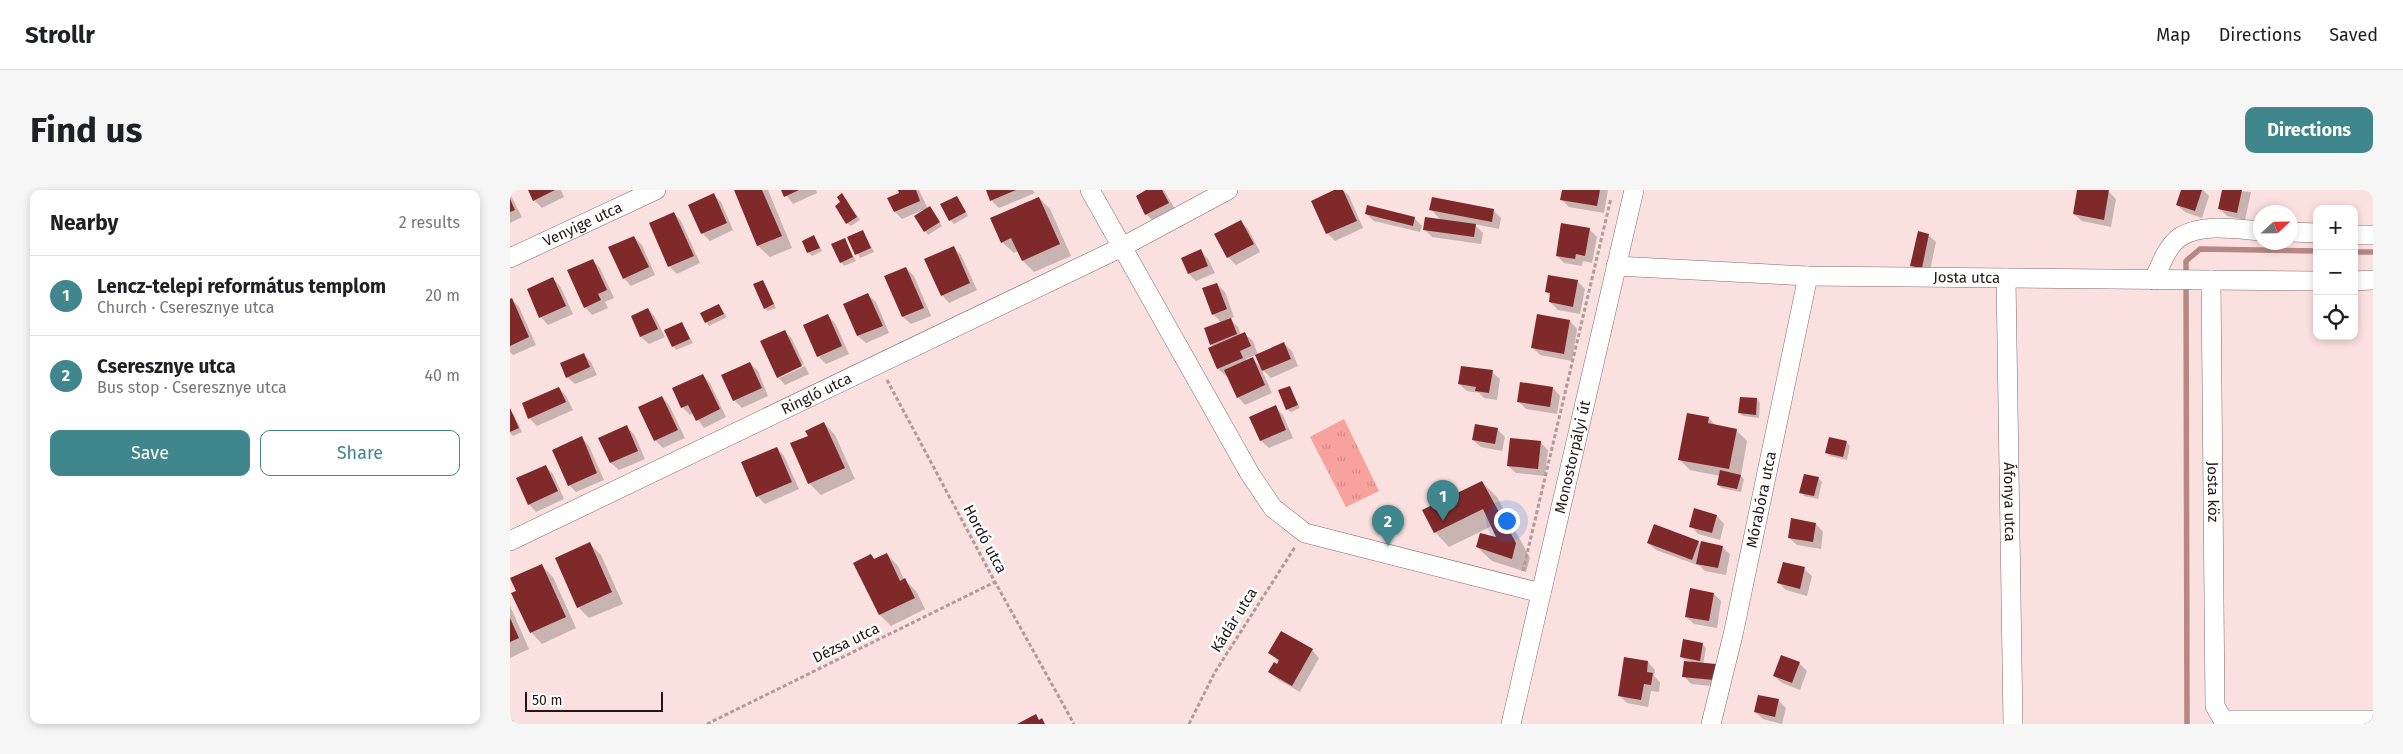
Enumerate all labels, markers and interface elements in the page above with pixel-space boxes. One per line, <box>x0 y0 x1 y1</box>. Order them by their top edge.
text: Strollr <box>25 21 95 49</box>
text: Map <box>2156 24 2191 46</box>
text: Directions <box>2219 24 2301 46</box>
text: Saved <box>2329 24 2378 46</box>
button: Directions <box>2245 107 2373 153</box>
text: Find us <box>30 109 142 151</box>
street label: Venyige utca <box>540 198 625 250</box>
north arrow <box>2253 205 2298 250</box>
map controls <box>2313 205 2358 340</box>
button: + <box>2313 205 2358 250</box>
text: Nearby <box>50 210 118 236</box>
text: 2 results <box>399 213 460 232</box>
button: − <box>2313 250 2358 295</box>
street label: Josta utca <box>1933 268 2000 287</box>
text: Lencz-telepi református templom <box>97 275 386 298</box>
text: 1 <box>62 286 70 305</box>
text: 20 m <box>425 286 460 305</box>
button: locate <box>2313 295 2358 340</box>
text: Church · Cseresznye utca <box>97 298 274 317</box>
text: Cseresznye utca <box>97 355 236 378</box>
text: 2 <box>62 366 70 385</box>
text: 40 m <box>425 366 460 385</box>
street label: Ringló utca <box>778 369 855 418</box>
text: Bus stop · Cseresznye utca <box>97 378 287 397</box>
street label: Monostorpályi út <box>1551 398 1594 515</box>
button: Save <box>50 430 250 476</box>
button: Share <box>260 430 460 476</box>
street label: Mórabóra utca <box>1742 450 1780 549</box>
street label: Áfonya utca <box>2000 462 2019 542</box>
street label: Josta köz <box>2204 462 2222 523</box>
pin: 1 <box>1427 480 1459 521</box>
street label: Hordó utca <box>959 502 1011 576</box>
pin: 2 <box>1372 505 1404 546</box>
your location <box>1494 508 1520 534</box>
street label: Kádár utca <box>1207 584 1261 656</box>
street label: Dézsa utca <box>810 619 882 667</box>
scale bar <box>525 689 662 712</box>
text: 50 m <box>532 692 563 709</box>

